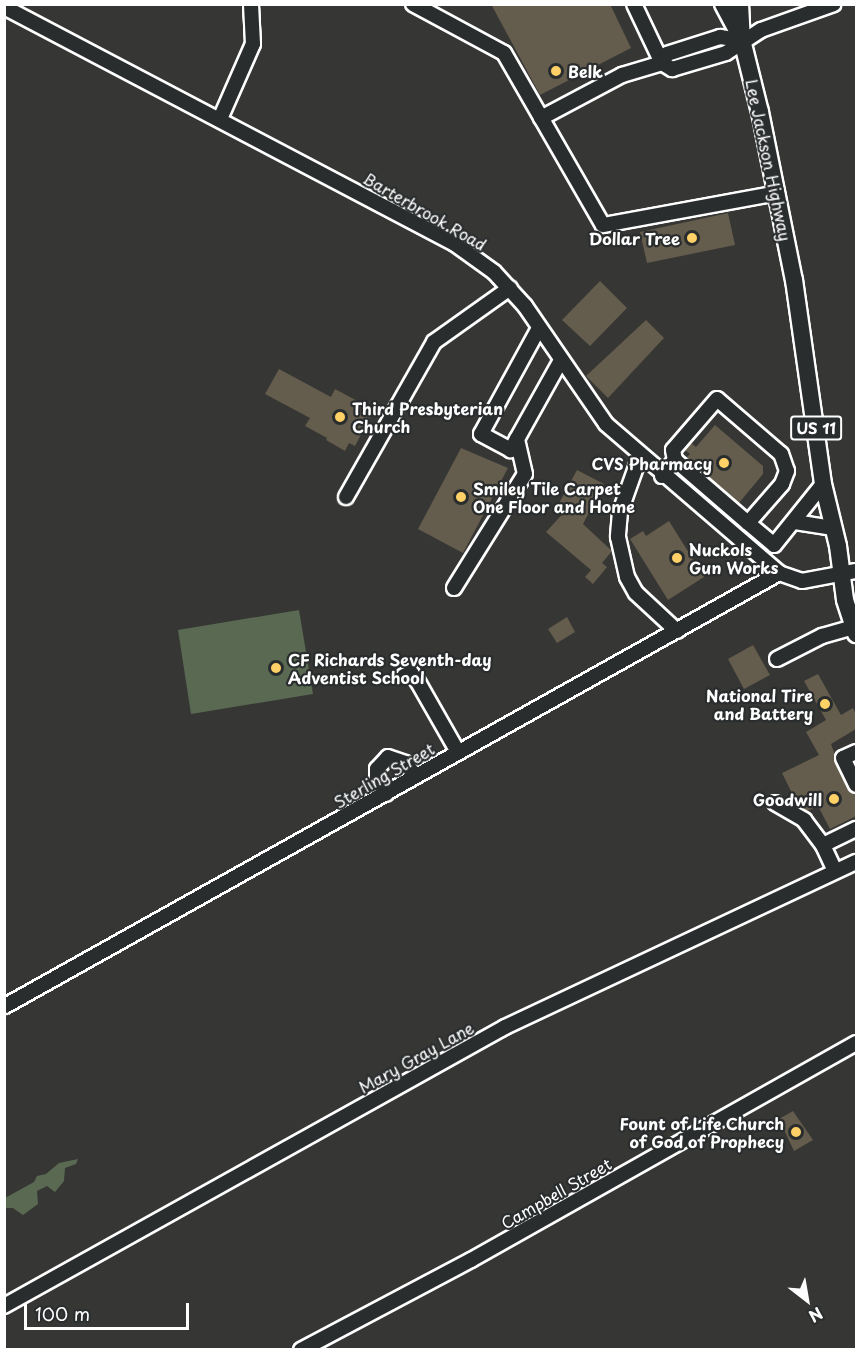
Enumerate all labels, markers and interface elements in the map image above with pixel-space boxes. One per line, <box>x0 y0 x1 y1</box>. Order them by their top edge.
place label: Belk <box>568 61 603 81</box>
marker: Belk <box>549 64 563 78</box>
street label: Lee Jackson Highway <box>742 77 796 243</box>
street label: Barterbrook Road <box>360 168 490 254</box>
place label: Dollar Tree <box>588 228 680 248</box>
marker: Dollar Tree <box>685 231 699 245</box>
place label: Third Presbyterian Church <box>352 398 505 436</box>
marker: Third Presbyterian Church <box>333 410 347 424</box>
road number: US 11 <box>789 416 843 440</box>
place label: CVS Pharmacy <box>590 453 712 473</box>
marker: CVS Pharmacy <box>717 456 731 470</box>
place label: Smiley Tile Carpet One Floor and Home <box>473 478 639 516</box>
marker: Smiley Tile Carpet One Floor and Home <box>454 490 468 504</box>
place label: Nuckols Gun Works <box>689 539 779 577</box>
marker: Nuckols Gun Works <box>670 551 684 565</box>
place label: CF Richards Seventh-day Adventist School <box>288 649 491 687</box>
marker: CF Richards Seventh-day Adventist School <box>269 661 283 675</box>
place label: National Tire and Battery <box>706 685 813 723</box>
marker: National Tire and Battery <box>818 697 832 711</box>
street label: Sterling Street <box>330 739 438 811</box>
place label: Goodwill <box>753 789 822 809</box>
marker: Goodwill <box>827 792 841 806</box>
street label: Mary Gray Lane <box>355 1018 477 1096</box>
place label: Fount of Life Church of God of Prophecy <box>618 1113 784 1151</box>
marker: Fount of Life Church of God of Prophecy <box>789 1125 803 1139</box>
street label: Campbell Street <box>497 1153 615 1233</box>
north arrow <box>777 1270 837 1330</box>
scale bar <box>27 1291 192 1329</box>
text: 100 m <box>35 1300 90 1327</box>
text: N <box>805 1302 828 1329</box>

